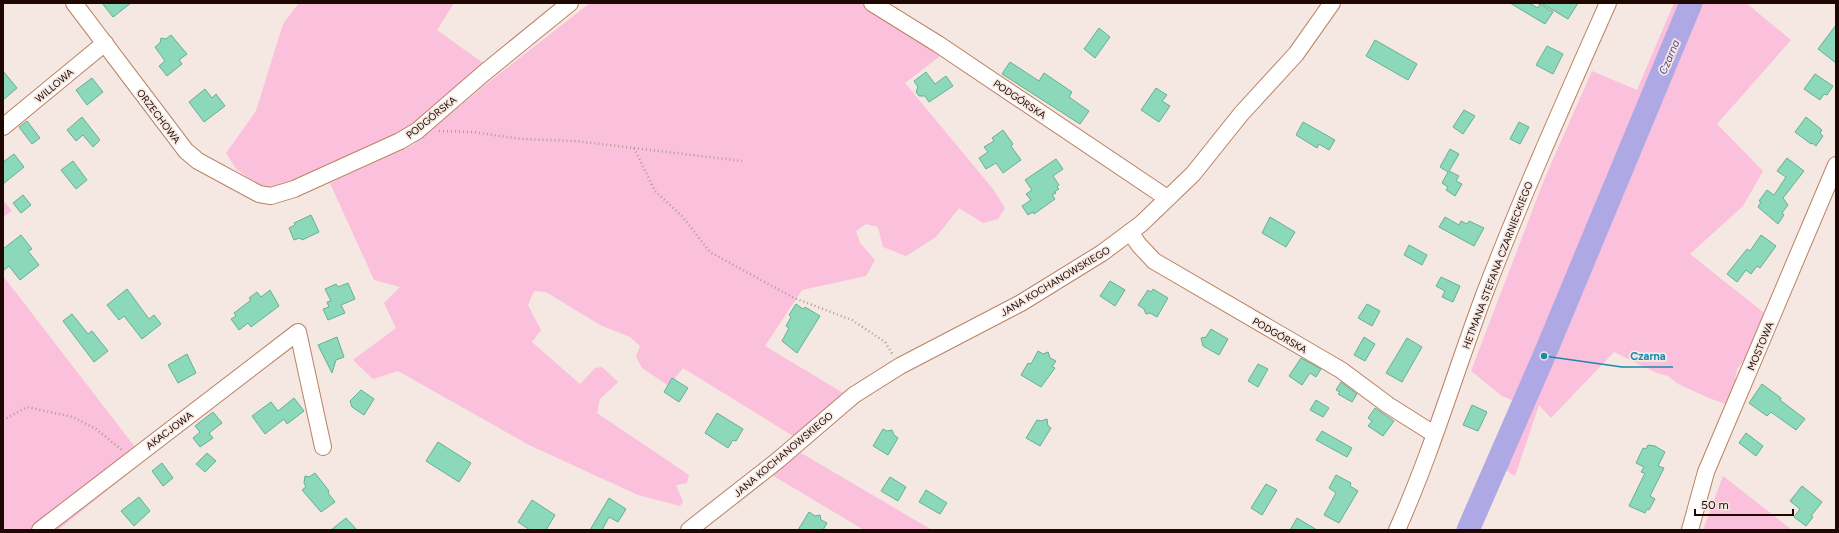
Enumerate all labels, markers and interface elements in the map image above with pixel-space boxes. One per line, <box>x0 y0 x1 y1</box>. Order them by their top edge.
water label: Czarna <box>1656 38 1683 76</box>
street label: WILLOWA <box>32 65 76 105</box>
street label: PODGÓRSKA <box>991 77 1049 122</box>
street label: ORZECHOWA <box>134 87 183 146</box>
street label: PODGÓRSKA <box>403 93 459 142</box>
street label: HETMANA STEFANA CZARNIECKIEGO <box>1459 179 1536 351</box>
street label: JANA KOCHANOWSKIEGO <box>998 243 1113 319</box>
street label: PODGÓRSKA <box>1250 315 1310 356</box>
street label: MOSTOWA <box>1744 320 1777 372</box>
callout: Czarna <box>1622 344 1673 367</box>
text: Czarna <box>1630 350 1666 363</box>
street label: AKACJOWA <box>143 408 196 452</box>
street label: JANA KOCHANOWSKIEGO <box>731 409 836 500</box>
scale bar <box>1695 491 1793 517</box>
text: 50 m <box>1701 498 1729 512</box>

